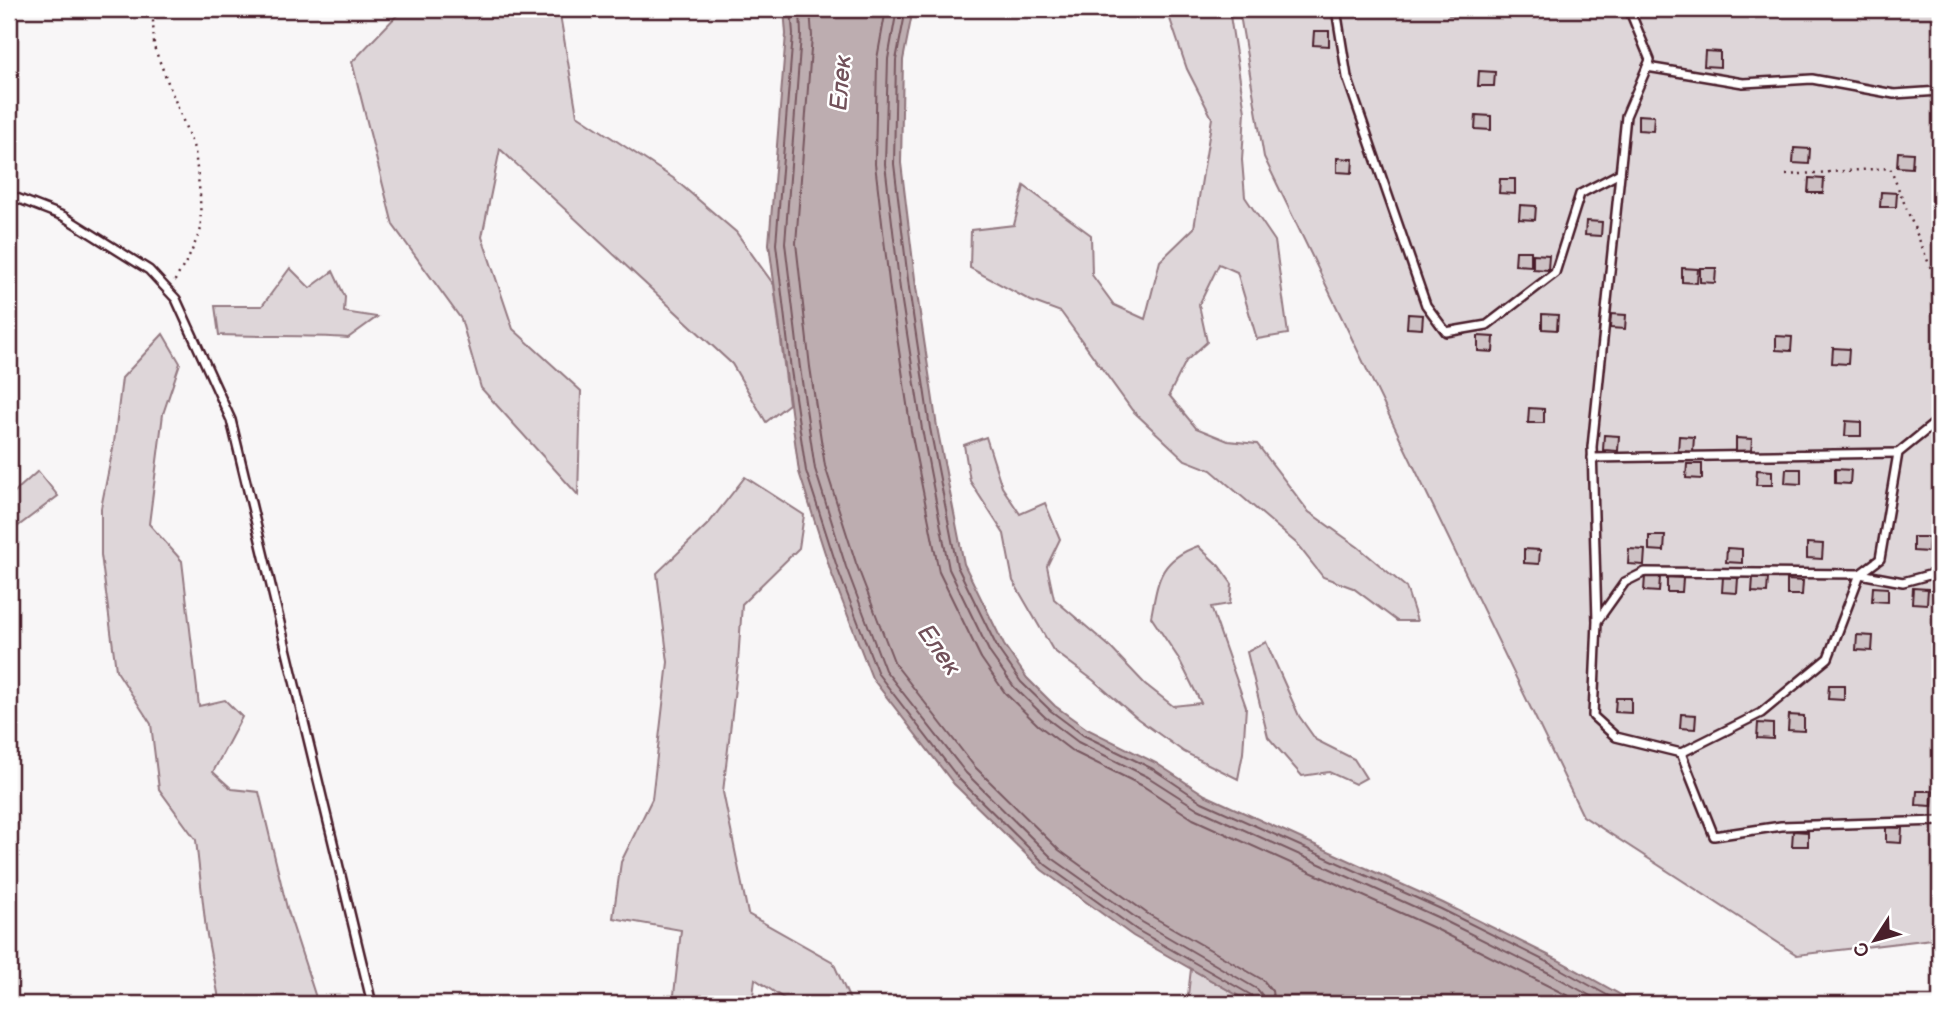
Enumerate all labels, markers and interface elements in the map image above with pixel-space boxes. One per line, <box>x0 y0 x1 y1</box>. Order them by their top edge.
water label: Елек <box>824 54 858 112</box>
water label: Елек <box>911 619 967 681</box>
north arrow <box>1840 904 1910 974</box>
text: С <box>1849 937 1876 961</box>

